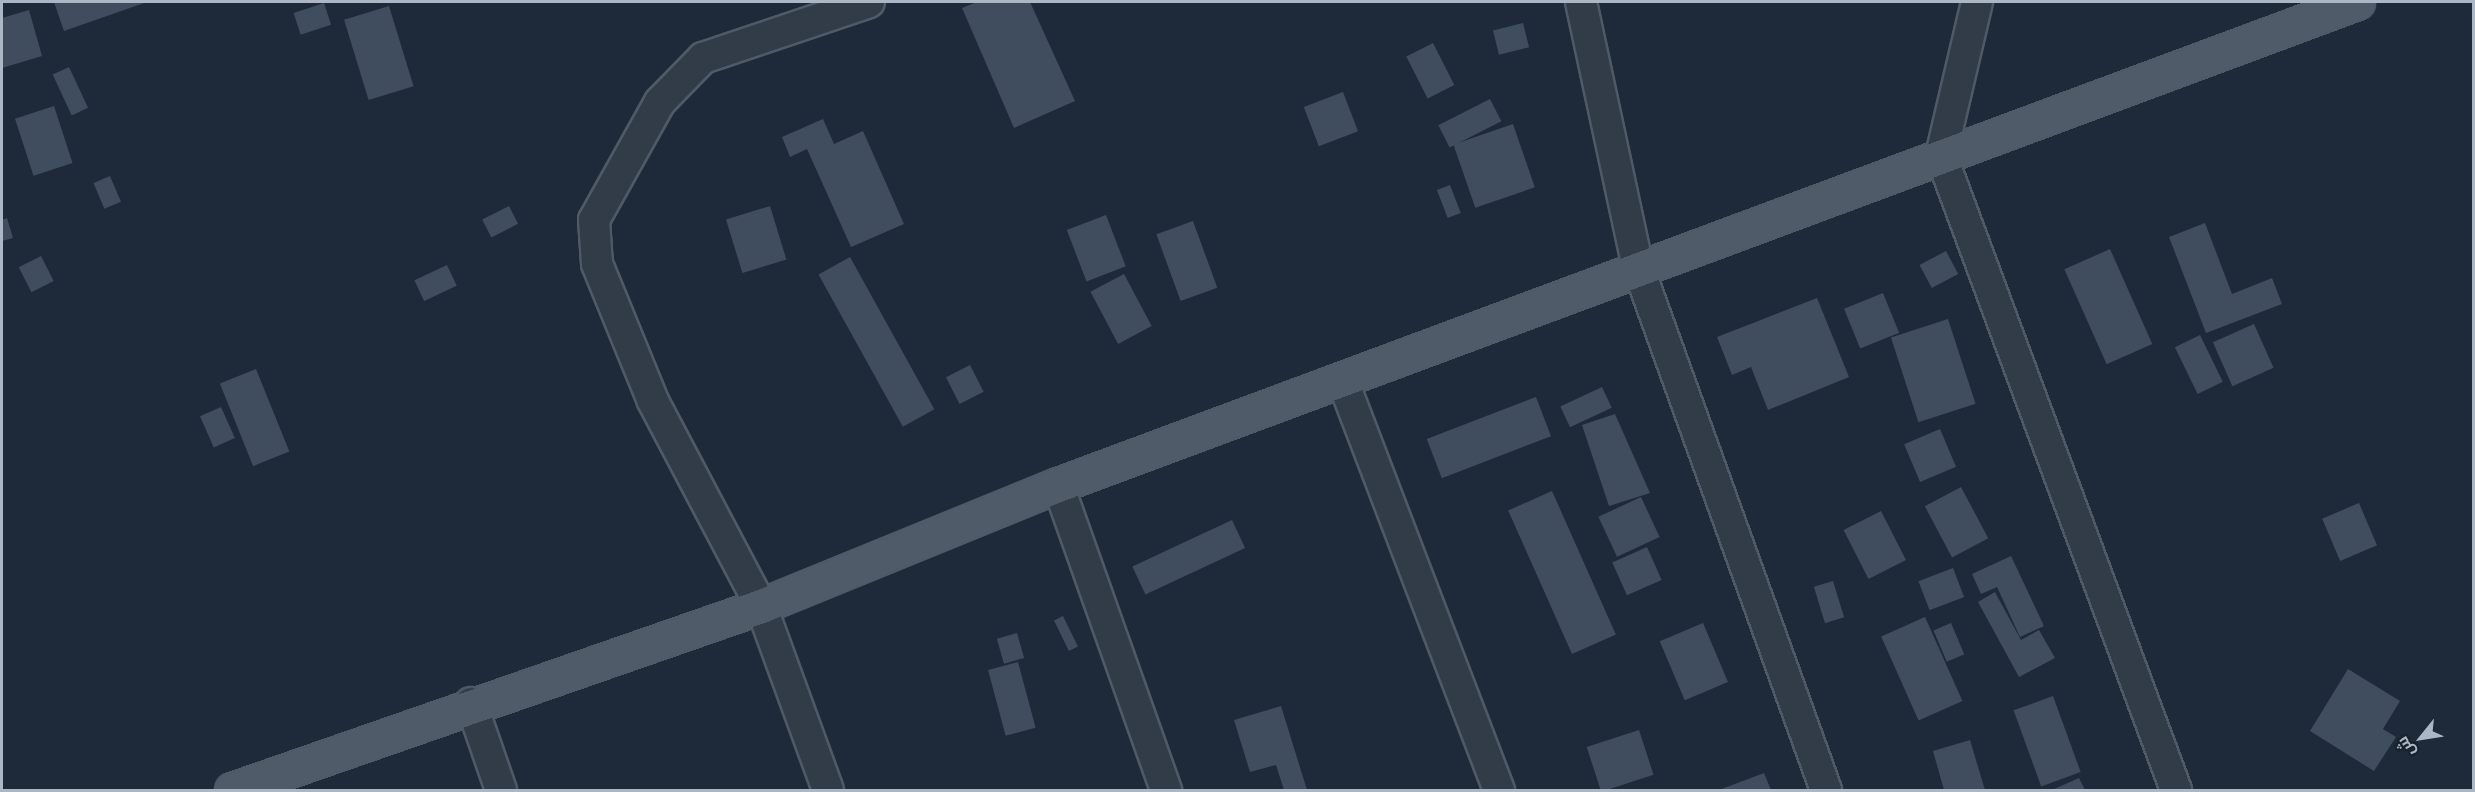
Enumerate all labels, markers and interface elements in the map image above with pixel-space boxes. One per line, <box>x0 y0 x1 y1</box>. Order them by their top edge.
north arrow <box>2391 708 2451 768</box>
text: ش <box>2392 733 2419 761</box>

